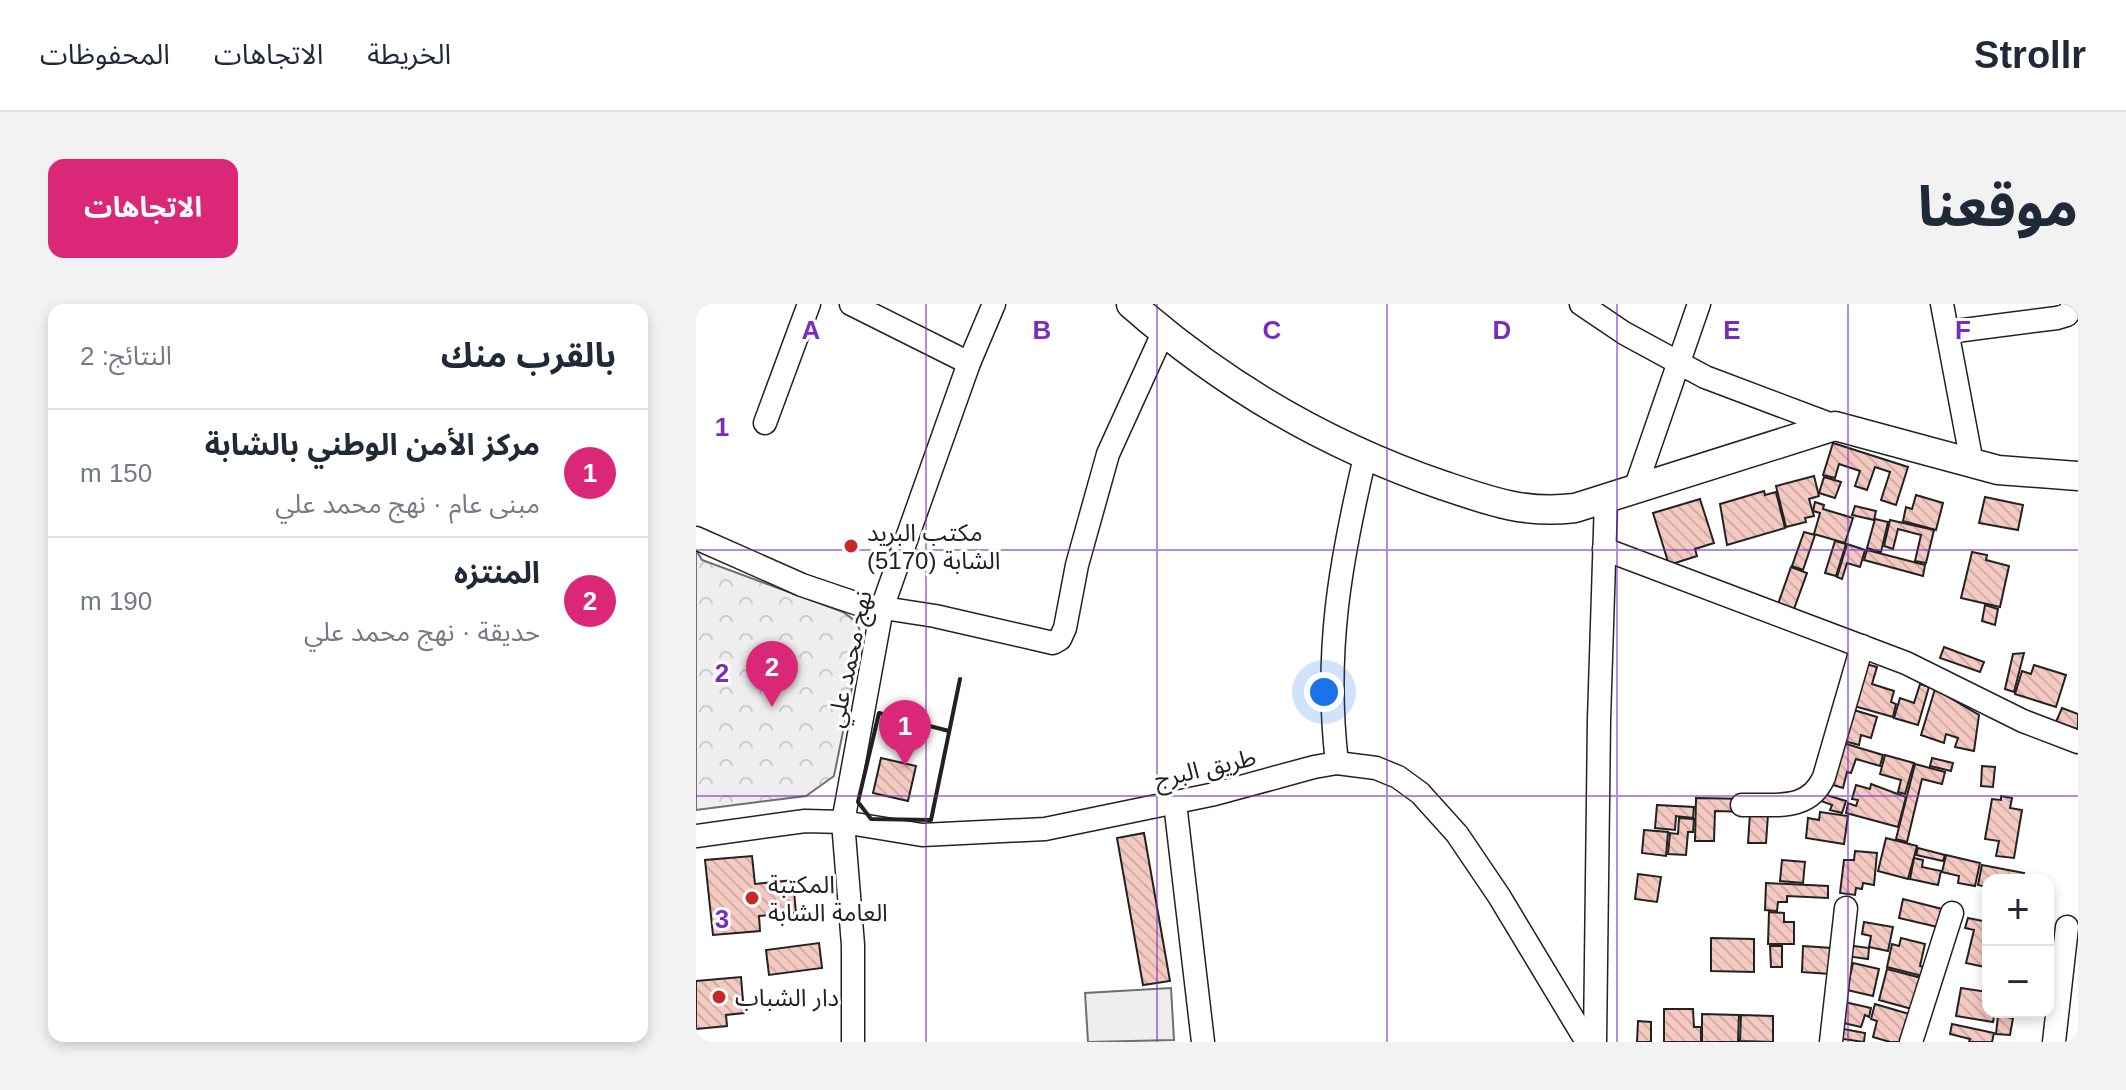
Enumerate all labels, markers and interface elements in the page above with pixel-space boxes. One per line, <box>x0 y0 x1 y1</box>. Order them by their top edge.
text: Strollr <box>1974 34 2086 76</box>
text: المحفوظات <box>40 39 170 70</box>
text: الاتجاهات <box>214 39 323 70</box>
text: الخريطة <box>367 39 451 70</box>
button: الاتجاهات <box>48 159 238 258</box>
text: موقعنا <box>1918 175 2078 238</box>
text: A <box>802 315 821 345</box>
text: B <box>1033 315 1051 345</box>
text: C <box>1263 315 1282 345</box>
text: D <box>1493 315 1511 345</box>
text: E <box>1723 315 1741 345</box>
text: F <box>1955 315 1971 345</box>
text: بالقرب منك <box>441 336 616 374</box>
text: النتائج: 2 <box>80 341 172 371</box>
text: 1 <box>715 412 729 442</box>
text: مركز الأمن الوطني بالشابة <box>205 428 540 461</box>
text: 150 m <box>80 458 152 488</box>
text: 1 <box>583 458 597 488</box>
text: مبنى عام · نهج محمد علي <box>275 489 540 519</box>
place label: مكتب البريد الشابة (5170) <box>867 519 1001 574</box>
marker: مكتب البريد الشابة (5170) <box>842 537 860 555</box>
text: المنتزه <box>454 556 540 589</box>
text: 190 m <box>80 586 152 616</box>
text: 2 <box>583 586 597 616</box>
street label: نهج محمد علي <box>821 588 882 731</box>
text: حديقة · نهج محمد علي <box>304 617 540 647</box>
pin: 2 <box>746 641 798 707</box>
text: 2 <box>715 658 729 688</box>
your location <box>1304 672 1344 712</box>
pin: 1 <box>879 700 931 766</box>
street label: طريق البرج <box>1152 743 1259 797</box>
place label: المكتبة العامة الشابة <box>768 871 888 926</box>
map controls <box>1982 874 2054 1018</box>
button: + <box>1982 874 2054 946</box>
marker: المكتبة العامة الشابة <box>743 889 761 907</box>
text: 3 <box>715 904 729 934</box>
button: − <box>1982 946 2054 1018</box>
place label: دار الشباب <box>735 984 839 1012</box>
marker: دار الشباب <box>710 988 728 1006</box>

